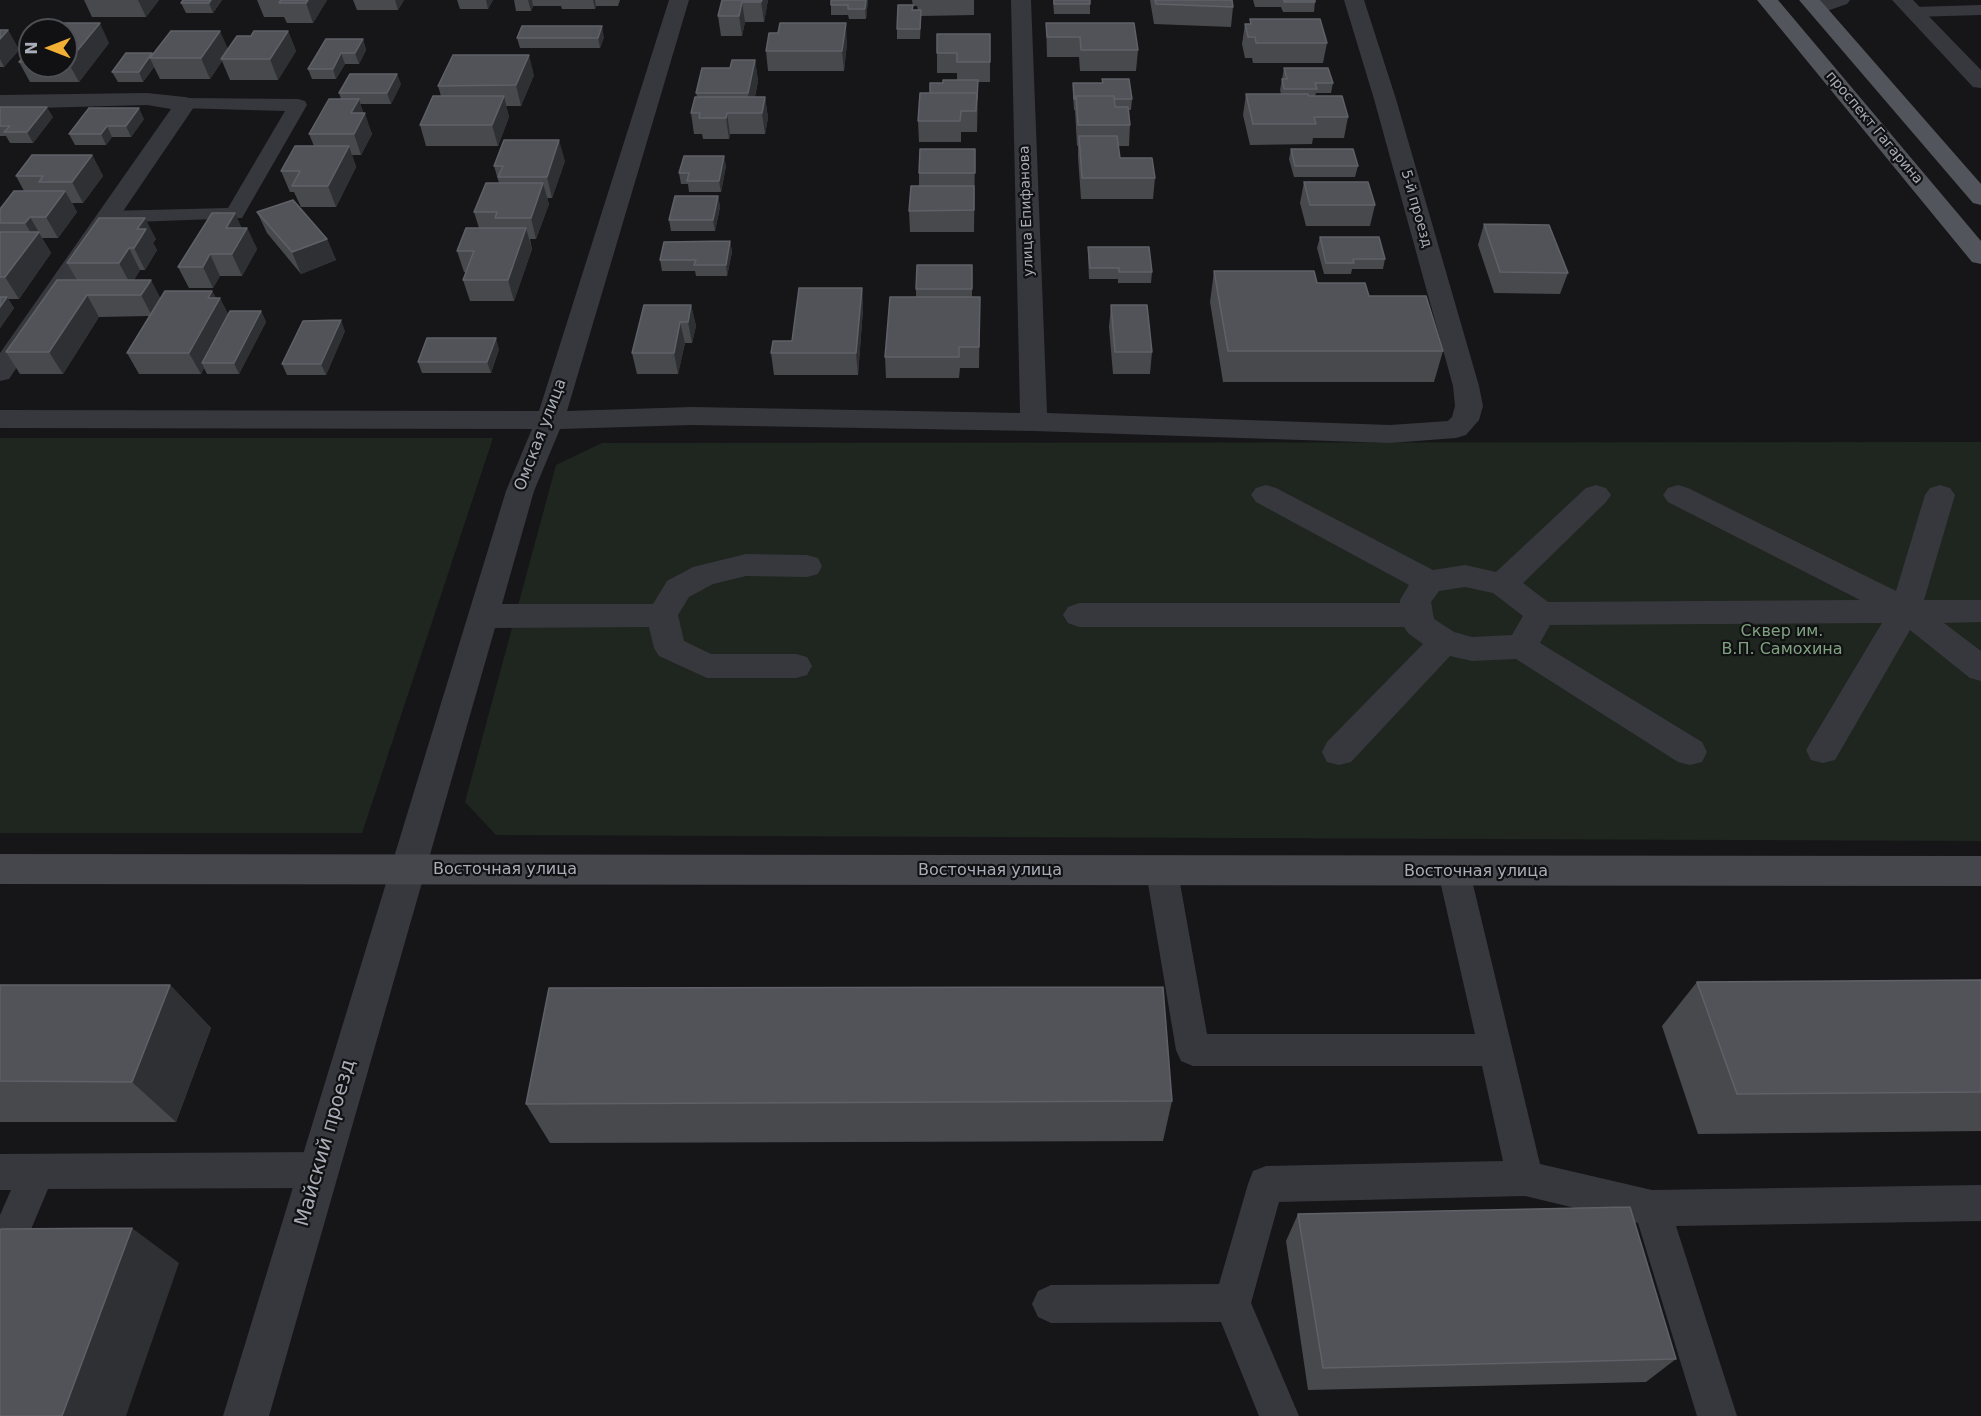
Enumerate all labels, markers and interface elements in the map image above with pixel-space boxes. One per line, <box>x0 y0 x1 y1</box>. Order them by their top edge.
north arrow <box>18 18 78 78</box>
text: N <box>22 41 41 55</box>
street label: проспект Гагарина <box>1822 68 1926 188</box>
street label: улица Епифанова <box>1016 145 1038 277</box>
street label: 5-й проезд <box>1397 168 1435 250</box>
street label: Омская улица <box>511 376 571 494</box>
park label: Сквер им. В.П. Самохина <box>1721 622 1843 660</box>
street label: Восточная улица <box>433 860 577 880</box>
street label: Восточная улица <box>918 861 1062 881</box>
street label: Восточная улица <box>1404 862 1548 882</box>
street label: Майский проезд <box>291 1057 361 1229</box>

